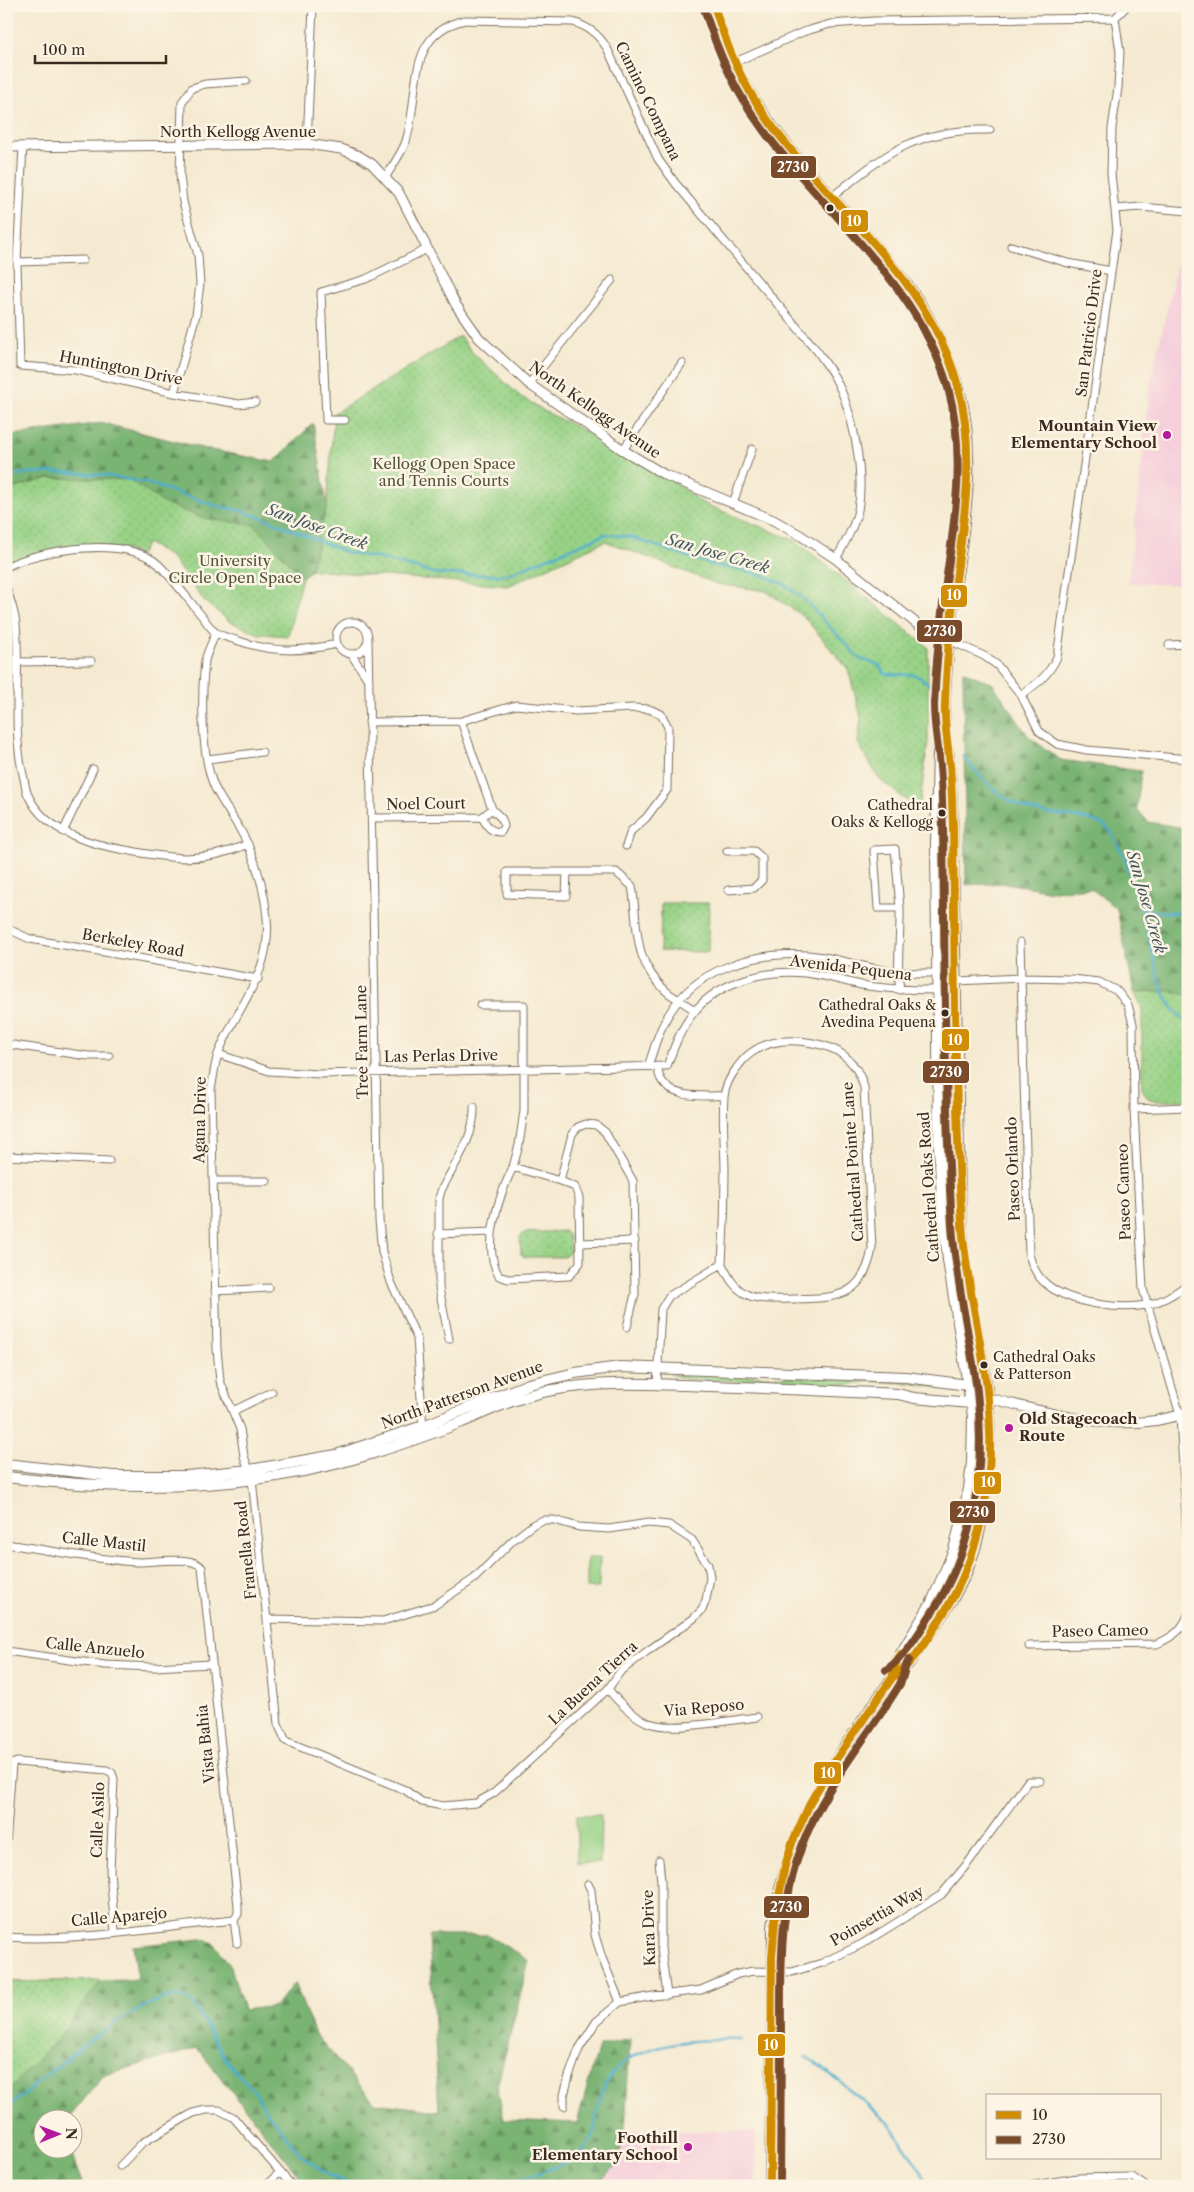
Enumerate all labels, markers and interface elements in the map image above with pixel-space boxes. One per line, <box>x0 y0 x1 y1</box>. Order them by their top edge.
scale bar <box>35 32 166 64</box>
street label: Camino Compana <box>611 38 685 163</box>
text: 100 m <box>42 40 85 59</box>
street label: North Kellogg Avenue <box>160 122 316 141</box>
line badge: 2730 <box>770 155 817 179</box>
text: 2730 <box>777 158 809 176</box>
unlabelled marker <box>825 203 835 213</box>
line badge: 10 <box>840 209 869 233</box>
text: 10 <box>846 212 862 230</box>
street label: San Patricio Drive <box>1071 268 1106 398</box>
street label: Huntington Drive <box>58 346 184 389</box>
street label: North Kellogg Avenue <box>526 357 665 462</box>
place label: Mountain View Elementary School <box>1011 416 1158 452</box>
marker: Mountain View Elementary School <box>1161 429 1173 441</box>
park label: Kellogg Open Space and Tennis Courts <box>372 454 516 490</box>
water label: San Jose Creek <box>263 498 371 554</box>
water label: San Jose Creek <box>663 528 773 577</box>
park label: University Circle Open Space <box>169 551 301 587</box>
line badge: 10 <box>940 584 968 608</box>
text: 10 <box>946 586 962 604</box>
line badge: 2730 <box>916 619 963 643</box>
text: 2730 <box>924 622 956 640</box>
street label: Noel Court <box>386 793 467 814</box>
place label: Cathedral Oaks & Kellogg <box>831 796 934 831</box>
marker: Cathedral Oaks & Kellogg <box>937 808 947 818</box>
water label: San Jose Creek <box>1122 847 1171 957</box>
street label: Berkeley Road <box>81 924 186 961</box>
street label: Avenida Pequena <box>788 950 913 984</box>
street label: Tree Farm Lane <box>351 985 372 1099</box>
place label: Cathedral Oaks & Avedina Pequena <box>818 996 937 1031</box>
marker: Cathedral Oaks & Avedina Pequena <box>940 1008 950 1018</box>
line badge: 10 <box>941 1028 970 1052</box>
text: 10 <box>947 1031 963 1049</box>
street label: Las Perlas Drive <box>384 1045 498 1066</box>
line badge: 2730 <box>922 1060 970 1084</box>
text: 2730 <box>930 1063 962 1081</box>
street label: Agana Drive <box>189 1076 210 1165</box>
street label: Cathedral Pointe Lane <box>837 1081 868 1243</box>
street label: Cathedral Oaks Road <box>914 1111 943 1263</box>
street label: Paseo Orlando <box>1001 1116 1024 1222</box>
street label: Paseo Cameo <box>1112 1143 1135 1241</box>
place label: Cathedral Oaks & Patterson <box>993 1348 1096 1383</box>
street label: North Patterson Avenue <box>378 1356 545 1433</box>
marker: Cathedral Oaks & Patterson <box>979 1360 989 1370</box>
place label: Old Stagecoach Route <box>1019 1409 1138 1445</box>
marker: Old Stagecoach Route <box>1003 1422 1015 1434</box>
line badge: 10 <box>973 1471 1002 1495</box>
text: 10 <box>980 1473 996 1491</box>
street label: Franella Road <box>231 1500 260 1600</box>
line badge: 2730 <box>949 1500 996 1524</box>
text: 2730 <box>957 1503 989 1521</box>
street label: Calle Mastil <box>61 1528 148 1555</box>
street label: Paseo Cameo <box>1051 1620 1149 1641</box>
street label: Calle Anzuelo <box>44 1633 146 1662</box>
street label: La Buena Tierra <box>544 1636 641 1729</box>
street label: Via Reposo <box>662 1695 745 1721</box>
street label: Vista Bahia <box>192 1704 219 1785</box>
line badge: 10 <box>813 1761 842 1785</box>
text: 10 <box>820 1764 836 1782</box>
street label: Calle Asilo <box>87 1782 108 1858</box>
street label: Poinsettia Way <box>827 1881 927 1950</box>
street label: Kara Drive <box>638 1889 659 1967</box>
line badge: 2730 <box>763 1895 810 1919</box>
text: 2730 <box>770 1898 802 1916</box>
street label: Calle Aparejo <box>70 1903 168 1930</box>
line badge: 10 <box>757 2033 786 2057</box>
text: 10 <box>763 2036 779 2054</box>
legend <box>986 2094 1162 2160</box>
text: 10 <box>1032 2105 1048 2124</box>
north arrow <box>32 2110 82 2160</box>
text: N <box>62 2128 80 2140</box>
place label: Foothill Elementary School <box>532 2128 678 2164</box>
text: 2730 <box>1032 2129 1066 2148</box>
marker: Foothill Elementary School <box>682 2141 694 2153</box>

